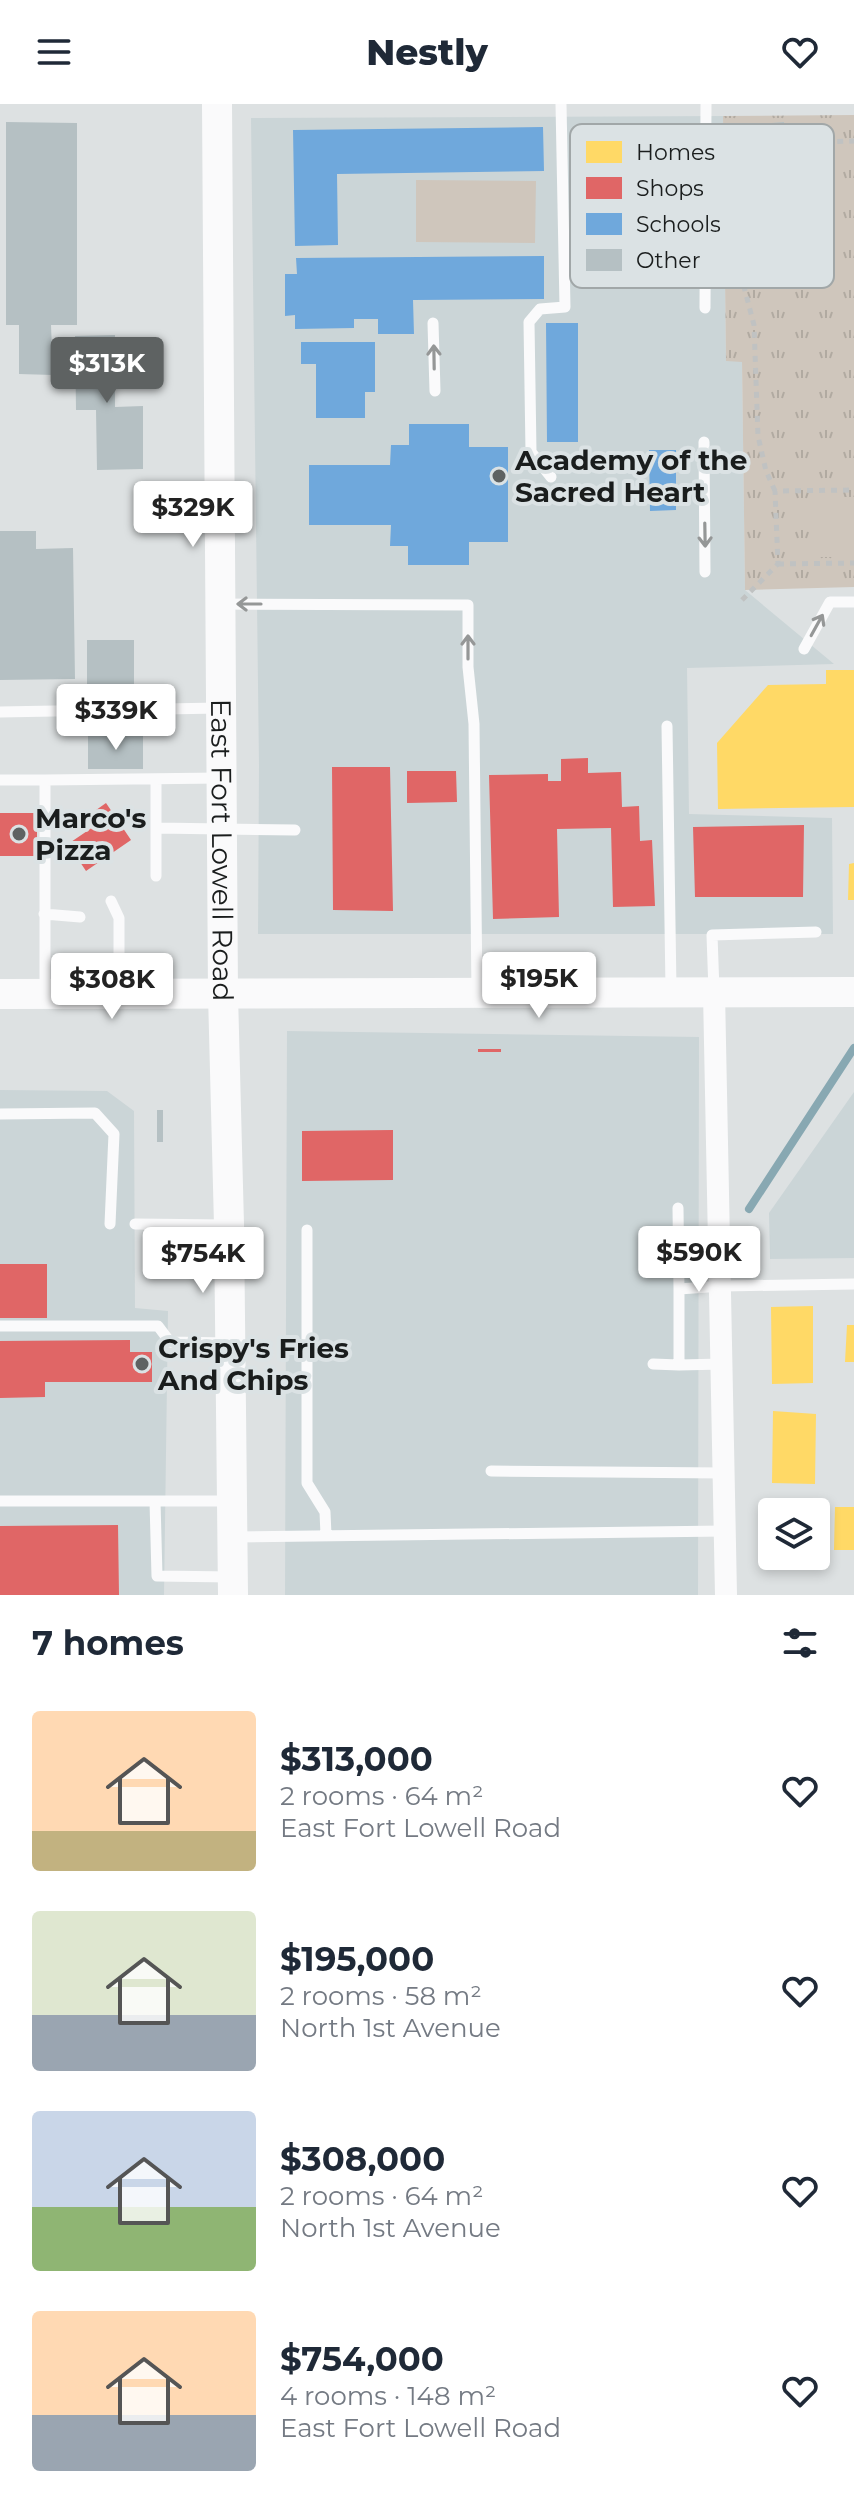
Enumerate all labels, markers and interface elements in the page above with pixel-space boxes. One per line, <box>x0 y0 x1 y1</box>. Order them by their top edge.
icon: menu <box>32 30 76 74</box>
text: Nestly <box>366 30 488 74</box>
icon: heart <box>778 30 822 74</box>
legend <box>570 124 834 288</box>
text: Homes <box>636 139 715 166</box>
text: Shops <box>636 175 704 202</box>
text: Schools <box>636 211 721 238</box>
text: Other <box>636 247 700 274</box>
pin: $313K <box>51 337 163 405</box>
one-way arrow <box>426 344 441 371</box>
text: $313K <box>69 347 145 379</box>
place label: Academy of the Sacred Heart <box>514 443 747 509</box>
marker: Academy of the Sacred Heart <box>490 467 508 485</box>
pin: $329K <box>137 481 249 549</box>
text: $329K <box>152 491 234 523</box>
one-way arrow <box>697 521 713 548</box>
one-way arrow <box>236 596 263 612</box>
one-way arrow <box>809 614 825 637</box>
one-way arrow <box>460 634 476 661</box>
pin: $339K <box>60 684 172 752</box>
text: $339K <box>75 694 157 726</box>
street label: East Fort Lowell Road <box>204 698 240 1002</box>
place label: Marco's Pizza <box>35 801 147 867</box>
marker: Marco's Pizza <box>10 825 28 843</box>
pin: $195K <box>483 952 595 1020</box>
pin: $308K <box>56 953 168 1021</box>
text: $195K <box>500 962 578 994</box>
text: $308K <box>69 963 155 995</box>
pin: $590K <box>643 1226 755 1294</box>
pin: $754K <box>147 1227 259 1295</box>
text: $590K <box>656 1236 742 1268</box>
text: $754K <box>161 1237 245 1269</box>
place label: Crispy's Fries And Chips <box>157 1331 349 1397</box>
marker: Crispy's Fries And Chips <box>133 1355 151 1373</box>
map controls <box>758 1498 830 1570</box>
button: layers <box>758 1498 830 1570</box>
icon: filters <box>778 1621 822 1665</box>
text: 7 homes <box>32 1622 184 1664</box>
text: $313,000 <box>280 1738 433 1780</box>
icon: home <box>96 1743 192 1839</box>
icon: heart <box>778 1769 822 1813</box>
text: 2 rooms · 64 m² <box>280 1780 483 1812</box>
text: East Fort Lowell Road <box>280 1812 561 1844</box>
text: $195,000 <box>280 1938 434 1980</box>
icon: home <box>96 1943 192 2039</box>
icon: heart <box>778 1969 822 2013</box>
text: 2 rooms · 58 m² <box>280 1980 482 2012</box>
text: North 1st Avenue <box>280 2012 501 2044</box>
text: $308,000 <box>280 2138 445 2180</box>
icon: home <box>96 2143 192 2239</box>
icon: heart <box>778 2169 822 2213</box>
text: 2 rooms · 64 m² <box>280 2180 483 2212</box>
text: North 1st Avenue <box>280 2212 501 2244</box>
text: $754,000 <box>280 2338 444 2380</box>
icon: home <box>96 2343 192 2439</box>
icon: heart <box>778 2369 822 2413</box>
text: 4 rooms · 148 m² <box>280 2380 496 2412</box>
text: East Fort Lowell Road <box>280 2412 561 2444</box>

